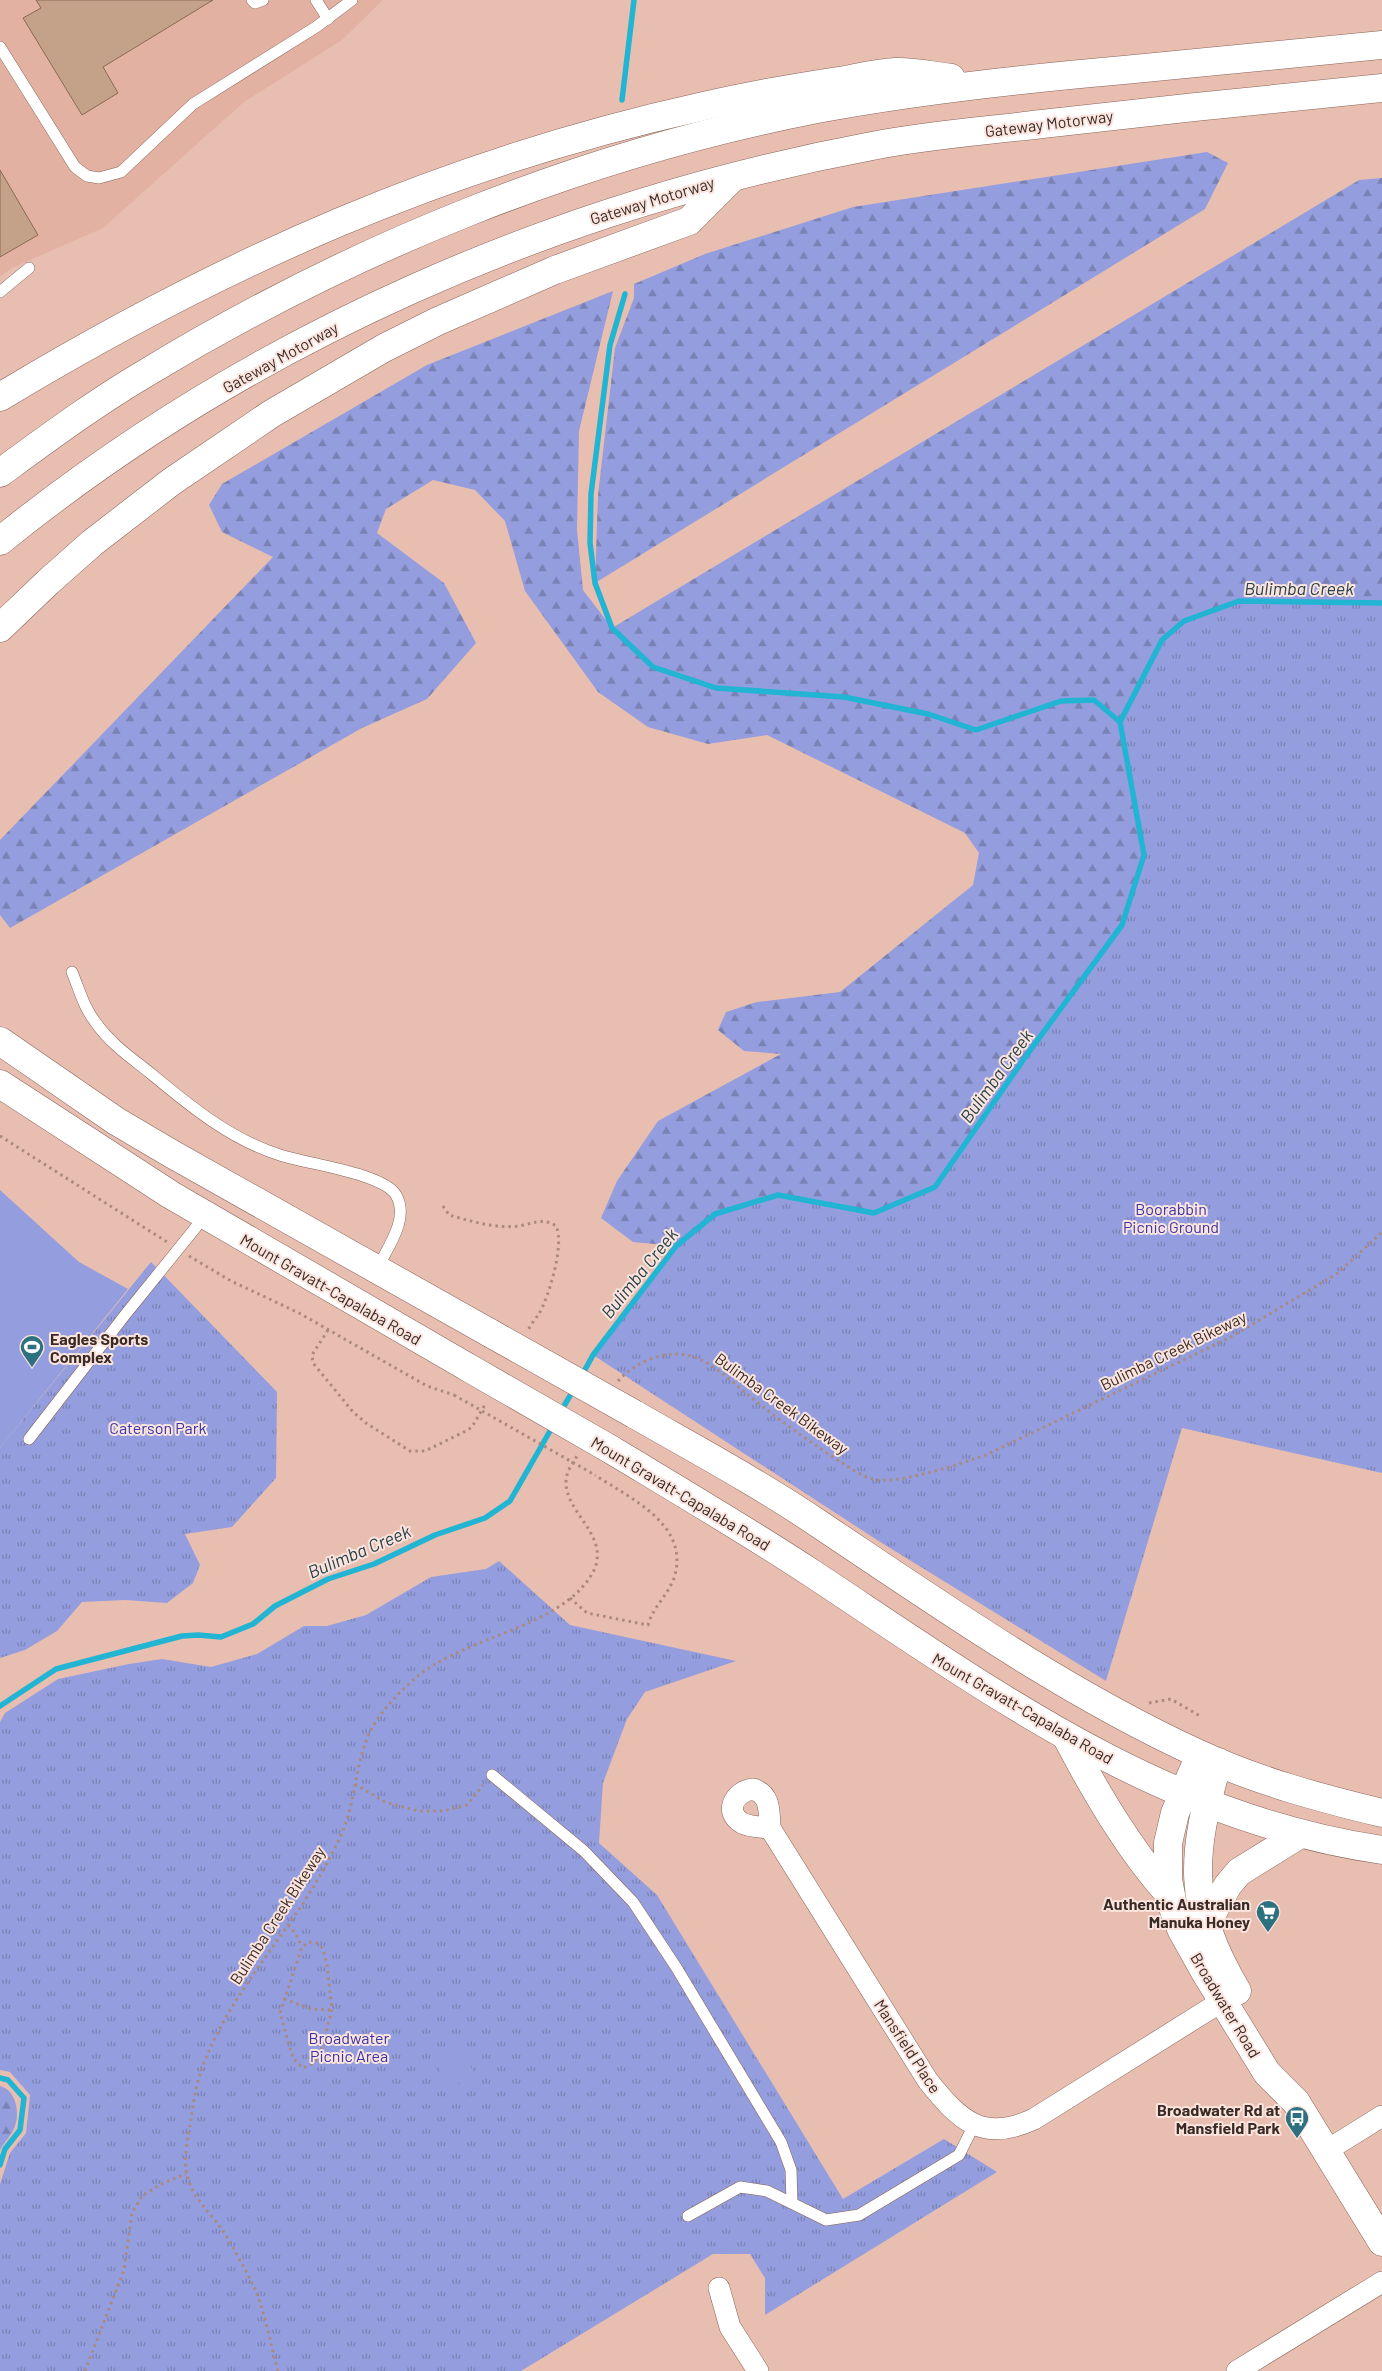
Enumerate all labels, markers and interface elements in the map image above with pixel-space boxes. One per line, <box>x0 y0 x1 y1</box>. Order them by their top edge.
street label: Gateway Motorway <box>984 106 1115 140</box>
street label: Gateway Motorway <box>587 172 717 228</box>
street label: Gateway Motorway <box>219 317 342 397</box>
water label: Bulimba Creek <box>1244 577 1354 599</box>
water label: Bulimba Creek <box>955 1025 1037 1127</box>
park label: Boorabbin Picnic Ground <box>1123 1199 1219 1236</box>
water label: Bulimba Creek <box>596 1223 682 1323</box>
street label: Mount Gravatt-Capalaba Road <box>237 1229 425 1349</box>
street label: Bulimba Creek Bikeway <box>1097 1306 1250 1394</box>
place label: Eagles Sports Complex <box>50 1329 148 1366</box>
sports icon: Eagles Sports Complex <box>19 1334 45 1368</box>
street label: Bulimba Creek Bikeway <box>712 1348 853 1458</box>
park label: Caterson Park <box>109 1418 207 1437</box>
street label: Mount Gravatt-Capalaba Road <box>588 1432 774 1554</box>
water label: Bulimba Creek <box>304 1519 414 1583</box>
street label: Mount Gravatt-Capalaba Road <box>929 1648 1117 1768</box>
street label: Bulimba Creek Bikeway <box>225 1842 329 1987</box>
place label: Authentic Australian Manuka Honey <box>1103 1894 1250 1931</box>
supermarket icon: Authentic Australian Manuka Honey <box>1255 1899 1281 1933</box>
street label: Broadwater Road <box>1187 1949 1265 2061</box>
street label: Mansfield Place <box>871 1996 945 2096</box>
park label: Broadwater Picnic Area <box>309 2028 390 2065</box>
place label: Broadwater Rd at Mansfield Park <box>1157 2100 1280 2137</box>
bus stop icon: Broadwater Rd at Mansfield Park <box>1284 2105 1310 2139</box>

